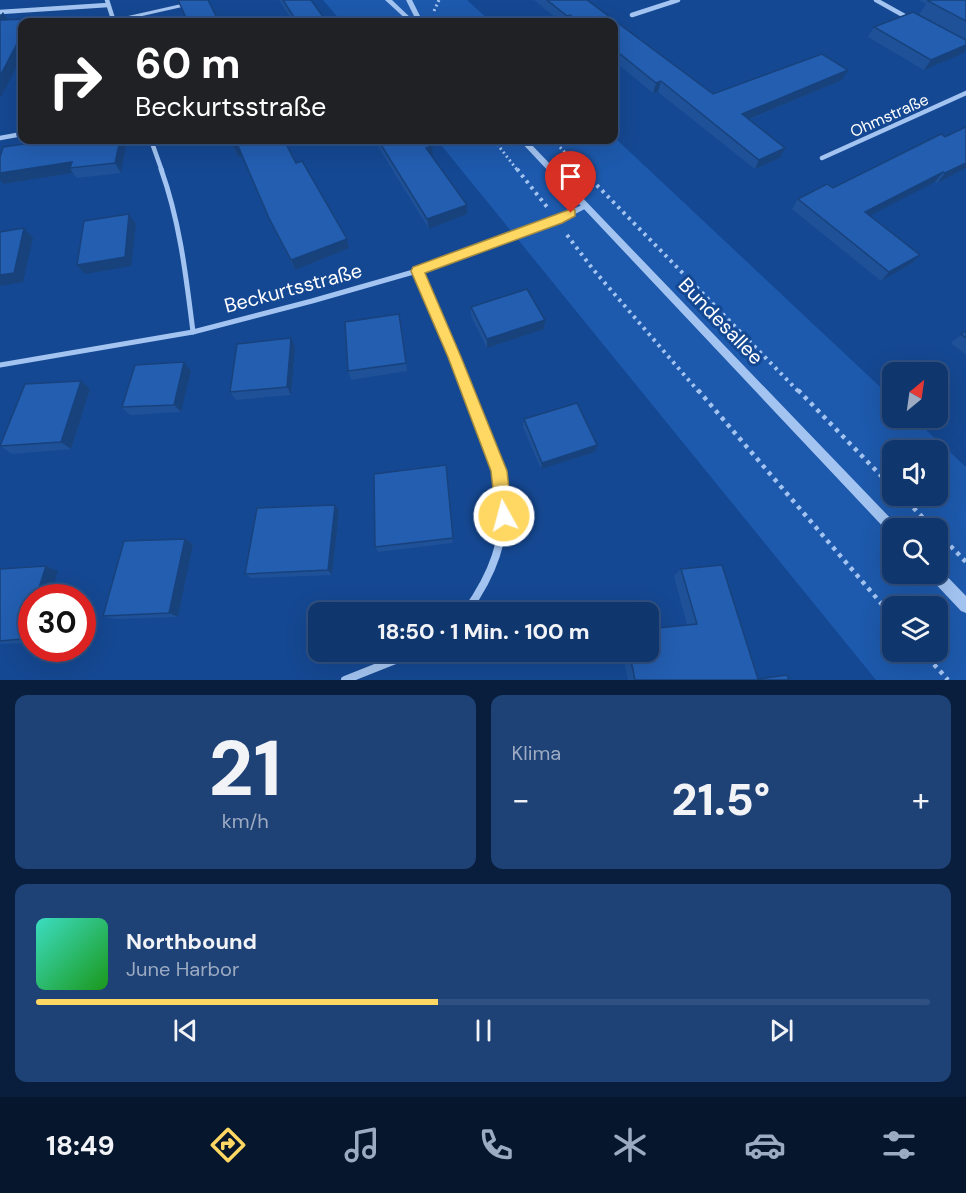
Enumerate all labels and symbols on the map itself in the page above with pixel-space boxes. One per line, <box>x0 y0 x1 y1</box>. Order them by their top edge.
street label: Ohmstraße <box>847 89 932 142</box>
pin <box>545 151 596 213</box>
street label: Beckurtsstraße <box>221 257 365 319</box>
street label: Bundesallee <box>673 272 769 370</box>
north arrow <box>882 362 948 428</box>
position arrow <box>472 484 536 548</box>
speed limit sign: 30 <box>18 584 96 662</box>

